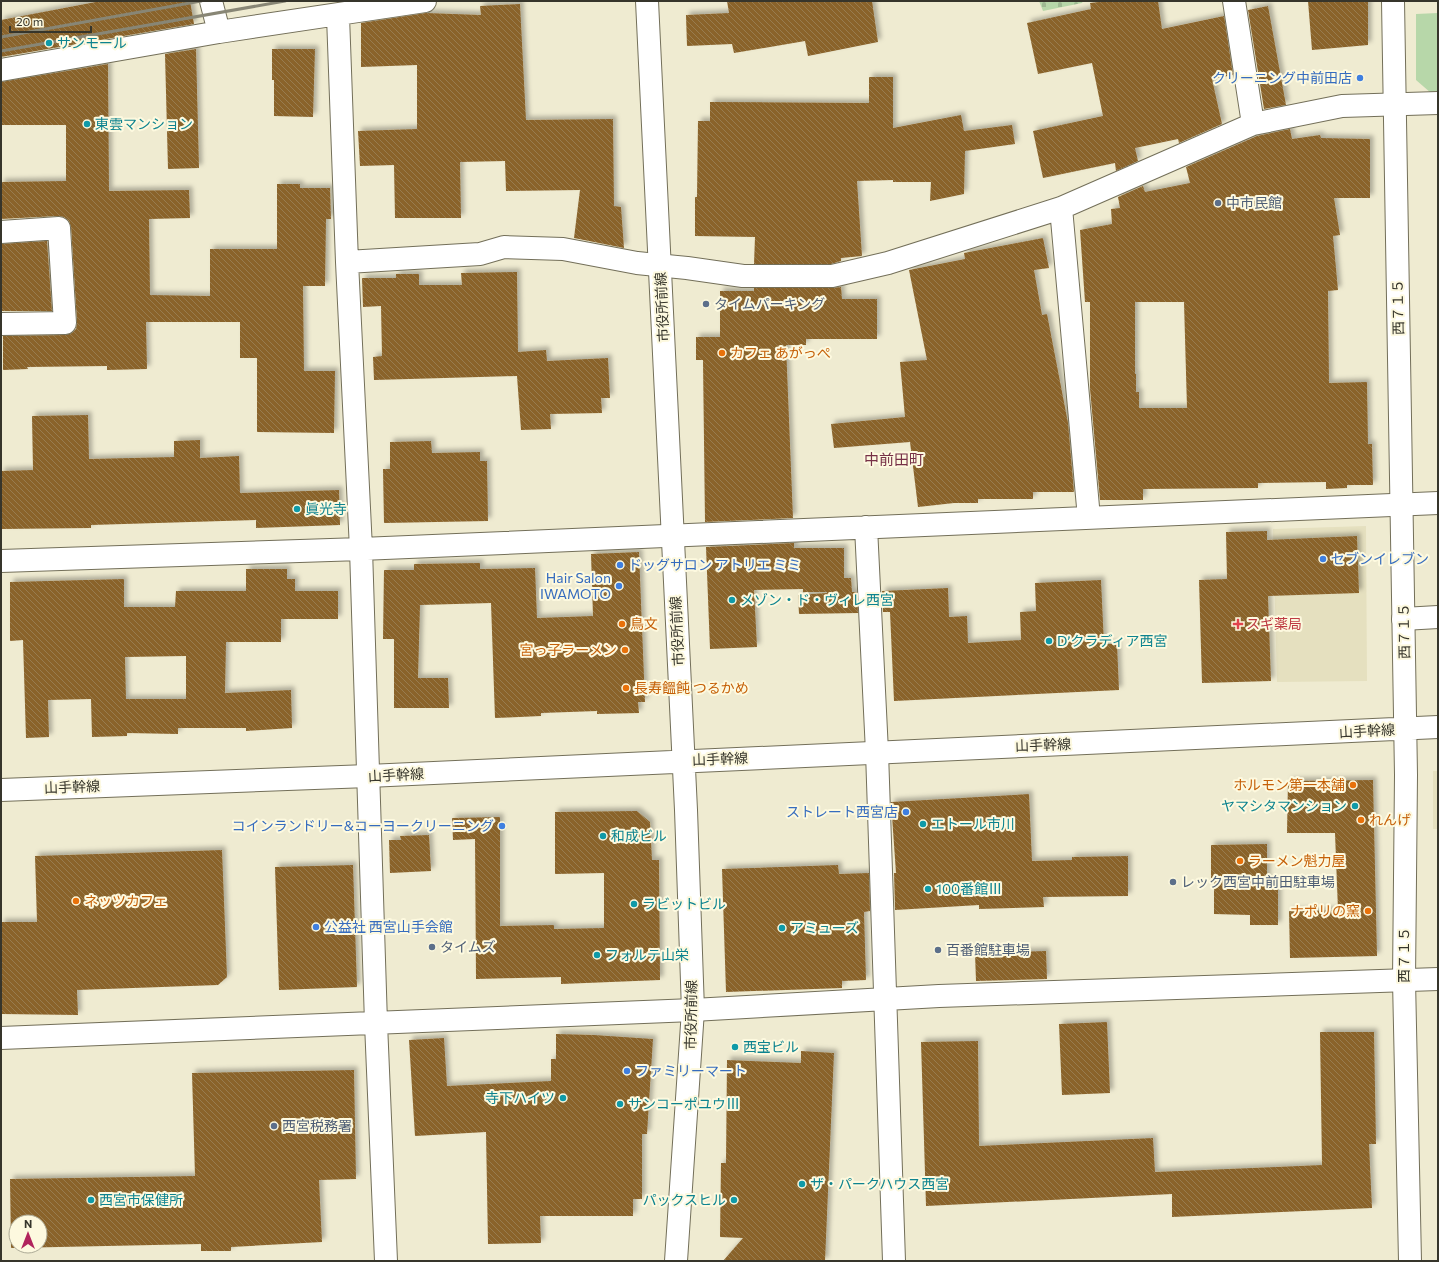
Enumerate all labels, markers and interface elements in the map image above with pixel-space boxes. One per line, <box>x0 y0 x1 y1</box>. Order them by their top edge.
scale bar <box>10 8 91 34</box>
text: 20 m <box>16 14 43 28</box>
place label: サンモール <box>57 34 127 51</box>
marker: サンモール <box>44 38 54 48</box>
place label: クリーニング中前田店 <box>1212 69 1352 86</box>
marker: クリーニング中前田店 <box>1355 73 1365 83</box>
place label: 東雲マンション <box>95 115 193 132</box>
marker: 東雲マンション <box>82 119 92 129</box>
place label: 中市民館 <box>1226 194 1282 211</box>
marker: 中市民館 <box>1213 198 1223 208</box>
street label: 市役所前線 <box>651 272 672 342</box>
street label: 西７１５ <box>1389 279 1406 335</box>
place label: タイムパーキング <box>714 295 825 312</box>
marker: タイムパーキング <box>701 299 711 309</box>
place label: カフェ あがっぺ <box>730 344 831 361</box>
marker: カフェ あがっぺ <box>717 348 727 358</box>
district label: 中前田町 <box>864 450 924 468</box>
place label: 眞光寺 <box>305 500 347 517</box>
marker: 眞光寺 <box>292 504 302 514</box>
place label: セブンイレブン <box>1331 550 1429 567</box>
marker: セブンイレブン <box>1318 554 1328 564</box>
place label: ドッグサロン アトリエ ミミ <box>628 556 801 573</box>
marker: ドッグサロン アトリエ ミミ <box>615 560 625 570</box>
place label: Hair Salon IWAMOTO <box>540 569 611 602</box>
marker: Hair Salon IWAMOTO <box>614 581 624 591</box>
place label: メゾン・ド・ヴィレ西宮 <box>740 591 894 608</box>
marker: メゾン・ド・ヴィレ西宮 <box>727 595 737 605</box>
street label: 市役所前線 <box>666 596 687 666</box>
street label: 西７１５ <box>1395 603 1412 659</box>
place label: 鳥文 <box>630 615 658 632</box>
place label: スギ薬局 <box>1246 615 1302 632</box>
marker: 鳥文 <box>617 619 627 629</box>
marker: スギ薬局 <box>1233 619 1243 629</box>
place label: D’クラディア西宮 <box>1057 632 1168 649</box>
marker: D’クラディア西宮 <box>1044 636 1054 646</box>
place label: 宮っ子ラーメン <box>520 641 617 658</box>
marker: 宮っ子ラーメン <box>620 645 630 655</box>
place label: 長寿饂飩 つるかめ <box>634 679 749 696</box>
marker: 長寿饂飩 つるかめ <box>621 683 631 693</box>
street label: 山手幹線 <box>1339 721 1395 740</box>
street label: 山手幹線 <box>1015 735 1071 754</box>
street label: 山手幹線 <box>692 749 748 768</box>
street label: 山手幹線 <box>368 765 424 784</box>
place label: ホルモン第一本舗 <box>1233 776 1345 793</box>
street label: 山手幹線 <box>44 777 100 796</box>
marker: ホルモン第一本舗 <box>1348 780 1358 790</box>
place label: ヤマシタマンション <box>1221 797 1347 814</box>
marker: ヤマシタマンション <box>1350 801 1360 811</box>
place label: ストレート西宮店 <box>786 803 898 820</box>
marker: ストレート西宮店 <box>901 807 911 817</box>
place label: れんげ <box>1369 811 1411 828</box>
place label: エトール市川 <box>931 815 1015 832</box>
marker: れんげ <box>1356 815 1366 825</box>
place label: コインランドリー&コーヨークリーニング <box>232 817 494 834</box>
marker: エトール市川 <box>918 819 928 829</box>
marker: コインランドリー&コーヨークリーニング <box>497 821 507 831</box>
place label: 和成ビル <box>611 827 667 844</box>
marker: 和成ビル <box>598 831 608 841</box>
place label: ラーメン魁力屋 <box>1248 852 1345 869</box>
marker: ラーメン魁力屋 <box>1235 856 1245 866</box>
place label: レック西宮中前田駐車場 <box>1181 873 1335 890</box>
marker: レック西宮中前田駐車場 <box>1168 877 1178 887</box>
place label: 100番館Ⅲ <box>936 880 1002 897</box>
marker: 100番館Ⅲ <box>923 884 933 894</box>
place label: ネッツカフェ <box>84 892 168 909</box>
place label: ラビットビル <box>642 895 726 912</box>
marker: ネッツカフェ <box>71 896 81 906</box>
marker: ラビットビル <box>629 899 639 909</box>
place label: ナポリの窯 <box>1290 902 1360 919</box>
marker: ナポリの窯 <box>1363 906 1373 916</box>
place label: 公益社 西宮山手会館 <box>324 918 453 935</box>
place label: アミューズ <box>790 919 859 936</box>
marker: 公益社 西宮山手会館 <box>311 922 321 932</box>
marker: アミューズ <box>777 923 787 933</box>
street label: 西７１５ <box>1395 927 1412 983</box>
place label: タイムズ <box>440 938 496 955</box>
place label: 百番館駐車場 <box>946 941 1030 958</box>
marker: タイムズ <box>427 942 437 952</box>
marker: 百番館駐車場 <box>933 945 943 955</box>
place label: フォルテ山栄 <box>605 946 689 963</box>
marker: フォルテ山栄 <box>592 950 602 960</box>
street label: 市役所前線 <box>681 980 700 1050</box>
place label: 西宝ビル <box>743 1038 799 1055</box>
marker: 西宝ビル <box>730 1042 740 1052</box>
place label: ファミリーマート <box>635 1062 747 1079</box>
marker: ファミリーマート <box>622 1066 632 1076</box>
place label: 寺下ハイツ <box>485 1089 555 1106</box>
marker: 寺下ハイツ <box>558 1093 568 1103</box>
place label: サンコーポユウⅢ <box>628 1095 740 1112</box>
marker: サンコーポユウⅢ <box>615 1099 625 1109</box>
place label: 西宮税務署 <box>282 1117 352 1134</box>
marker: 西宮税務署 <box>269 1121 279 1131</box>
place label: ザ・パークハウス西宮 <box>810 1175 949 1192</box>
marker: ザ・パークハウス西宮 <box>797 1179 807 1189</box>
place label: 西宮市保健所 <box>99 1191 183 1208</box>
place label: パックスヒル <box>642 1191 726 1208</box>
marker: 西宮市保健所 <box>86 1195 96 1205</box>
marker: パックスヒル <box>729 1195 739 1205</box>
north arrow <box>8 1214 48 1254</box>
text: N <box>24 1217 32 1230</box>

